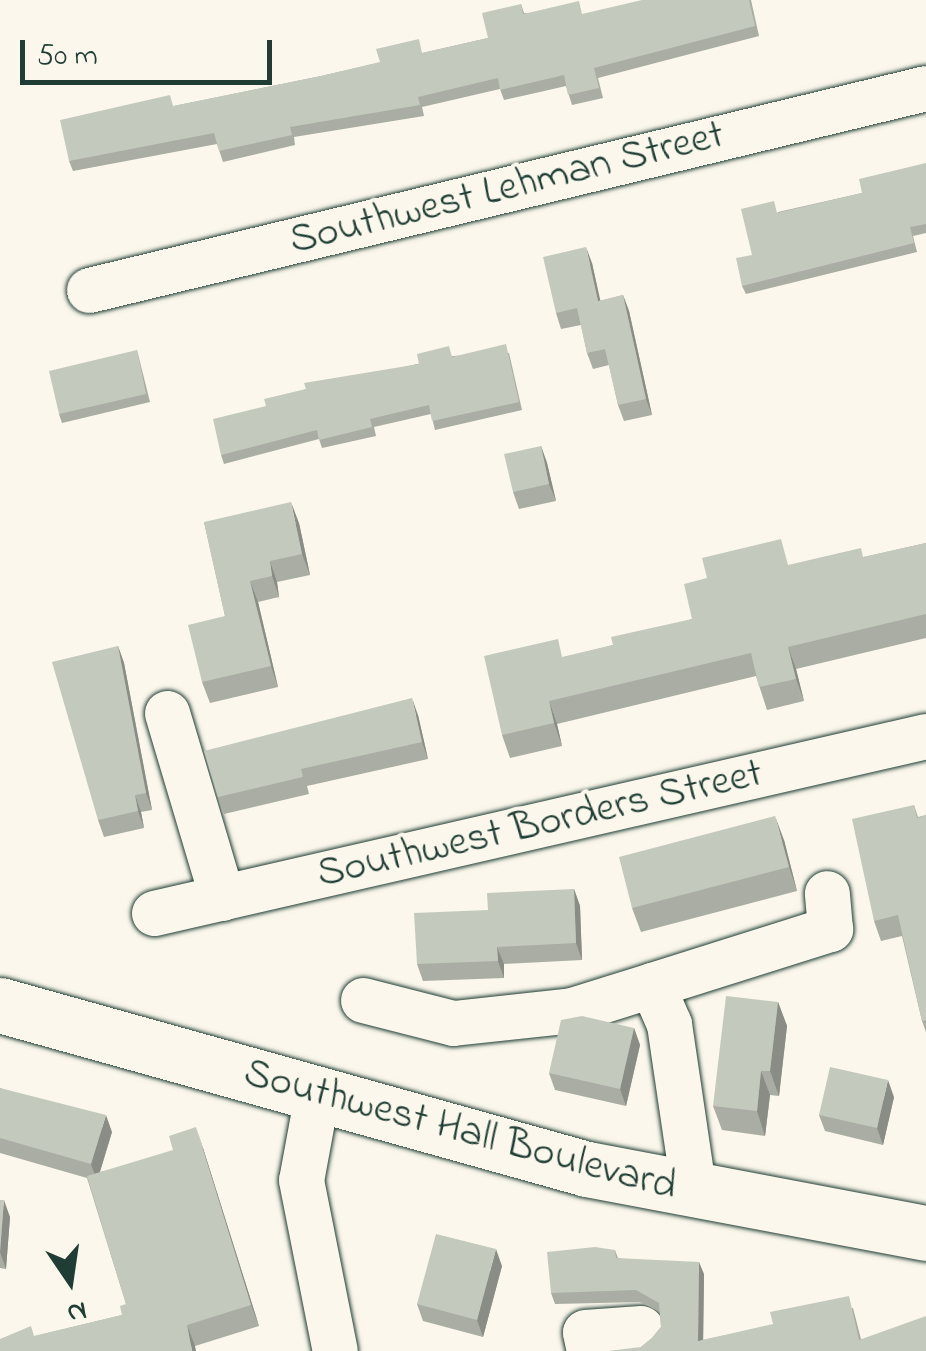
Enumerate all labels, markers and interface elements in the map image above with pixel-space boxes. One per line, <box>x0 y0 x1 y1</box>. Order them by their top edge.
scale bar <box>25 20 278 82</box>
text: 50 m <box>37 35 98 79</box>
street label: Southwest Lehman Street <box>285 111 729 267</box>
street label: Southwest Borders Street <box>312 749 768 901</box>
street label: Southwest Hall Boulevard <box>238 1049 682 1213</box>
north arrow <box>20 1231 120 1331</box>
text: N <box>63 1289 91 1333</box>

